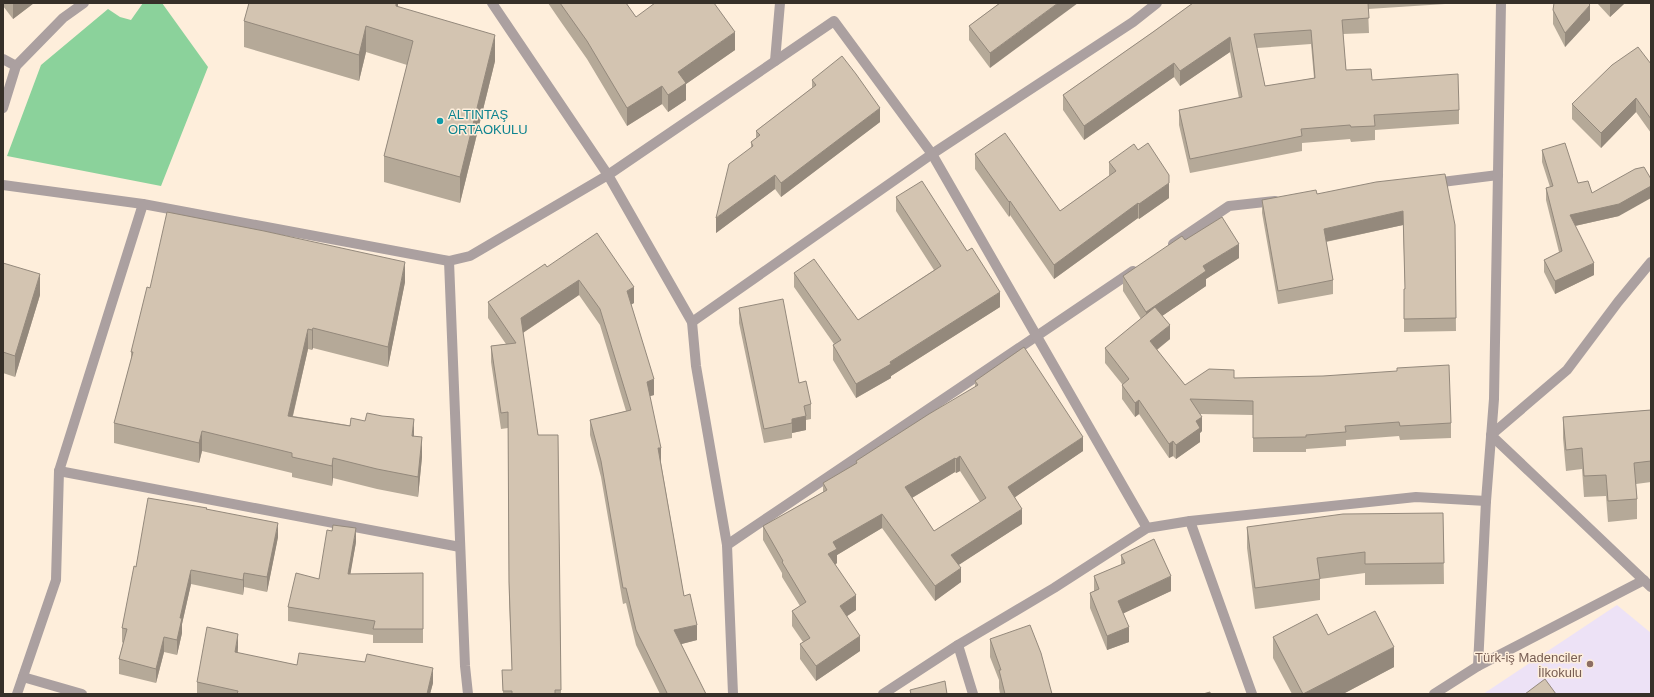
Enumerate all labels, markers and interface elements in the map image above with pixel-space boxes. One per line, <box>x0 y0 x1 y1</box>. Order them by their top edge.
place label: ALTINTAŞ ORTAOKULU <box>448 107 528 137</box>
marker: ALTINTAŞ ORTAOKULU <box>435 116 445 126</box>
place label: Türk-iş Madenciler İlkokulu <box>1475 650 1583 680</box>
marker: Türk-iş Madenciler İlkokulu <box>1585 659 1595 669</box>

